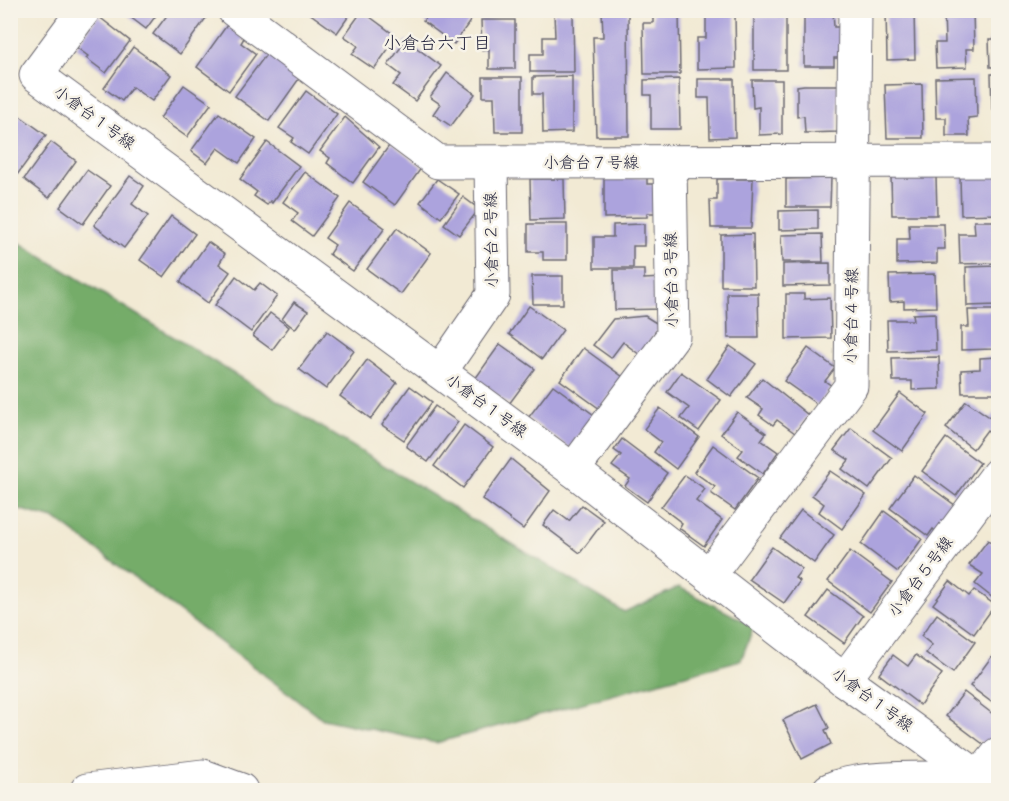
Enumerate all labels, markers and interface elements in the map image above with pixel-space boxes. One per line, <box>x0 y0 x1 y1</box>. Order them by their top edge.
district label: 小倉台六丁目 <box>383 30 491 59</box>
street label: 小倉台１号線 <box>48 80 140 156</box>
street label: 小倉台７号線 <box>543 151 639 176</box>
street label: 小倉台２号線 <box>479 192 505 288</box>
street label: 小倉台３号線 <box>659 232 685 328</box>
street label: 小倉台４号線 <box>839 268 865 364</box>
street label: 小倉台１号線 <box>440 368 532 444</box>
street label: 小倉台５号線 <box>882 531 960 623</box>
street label: 小倉台１号線 <box>826 662 918 738</box>

